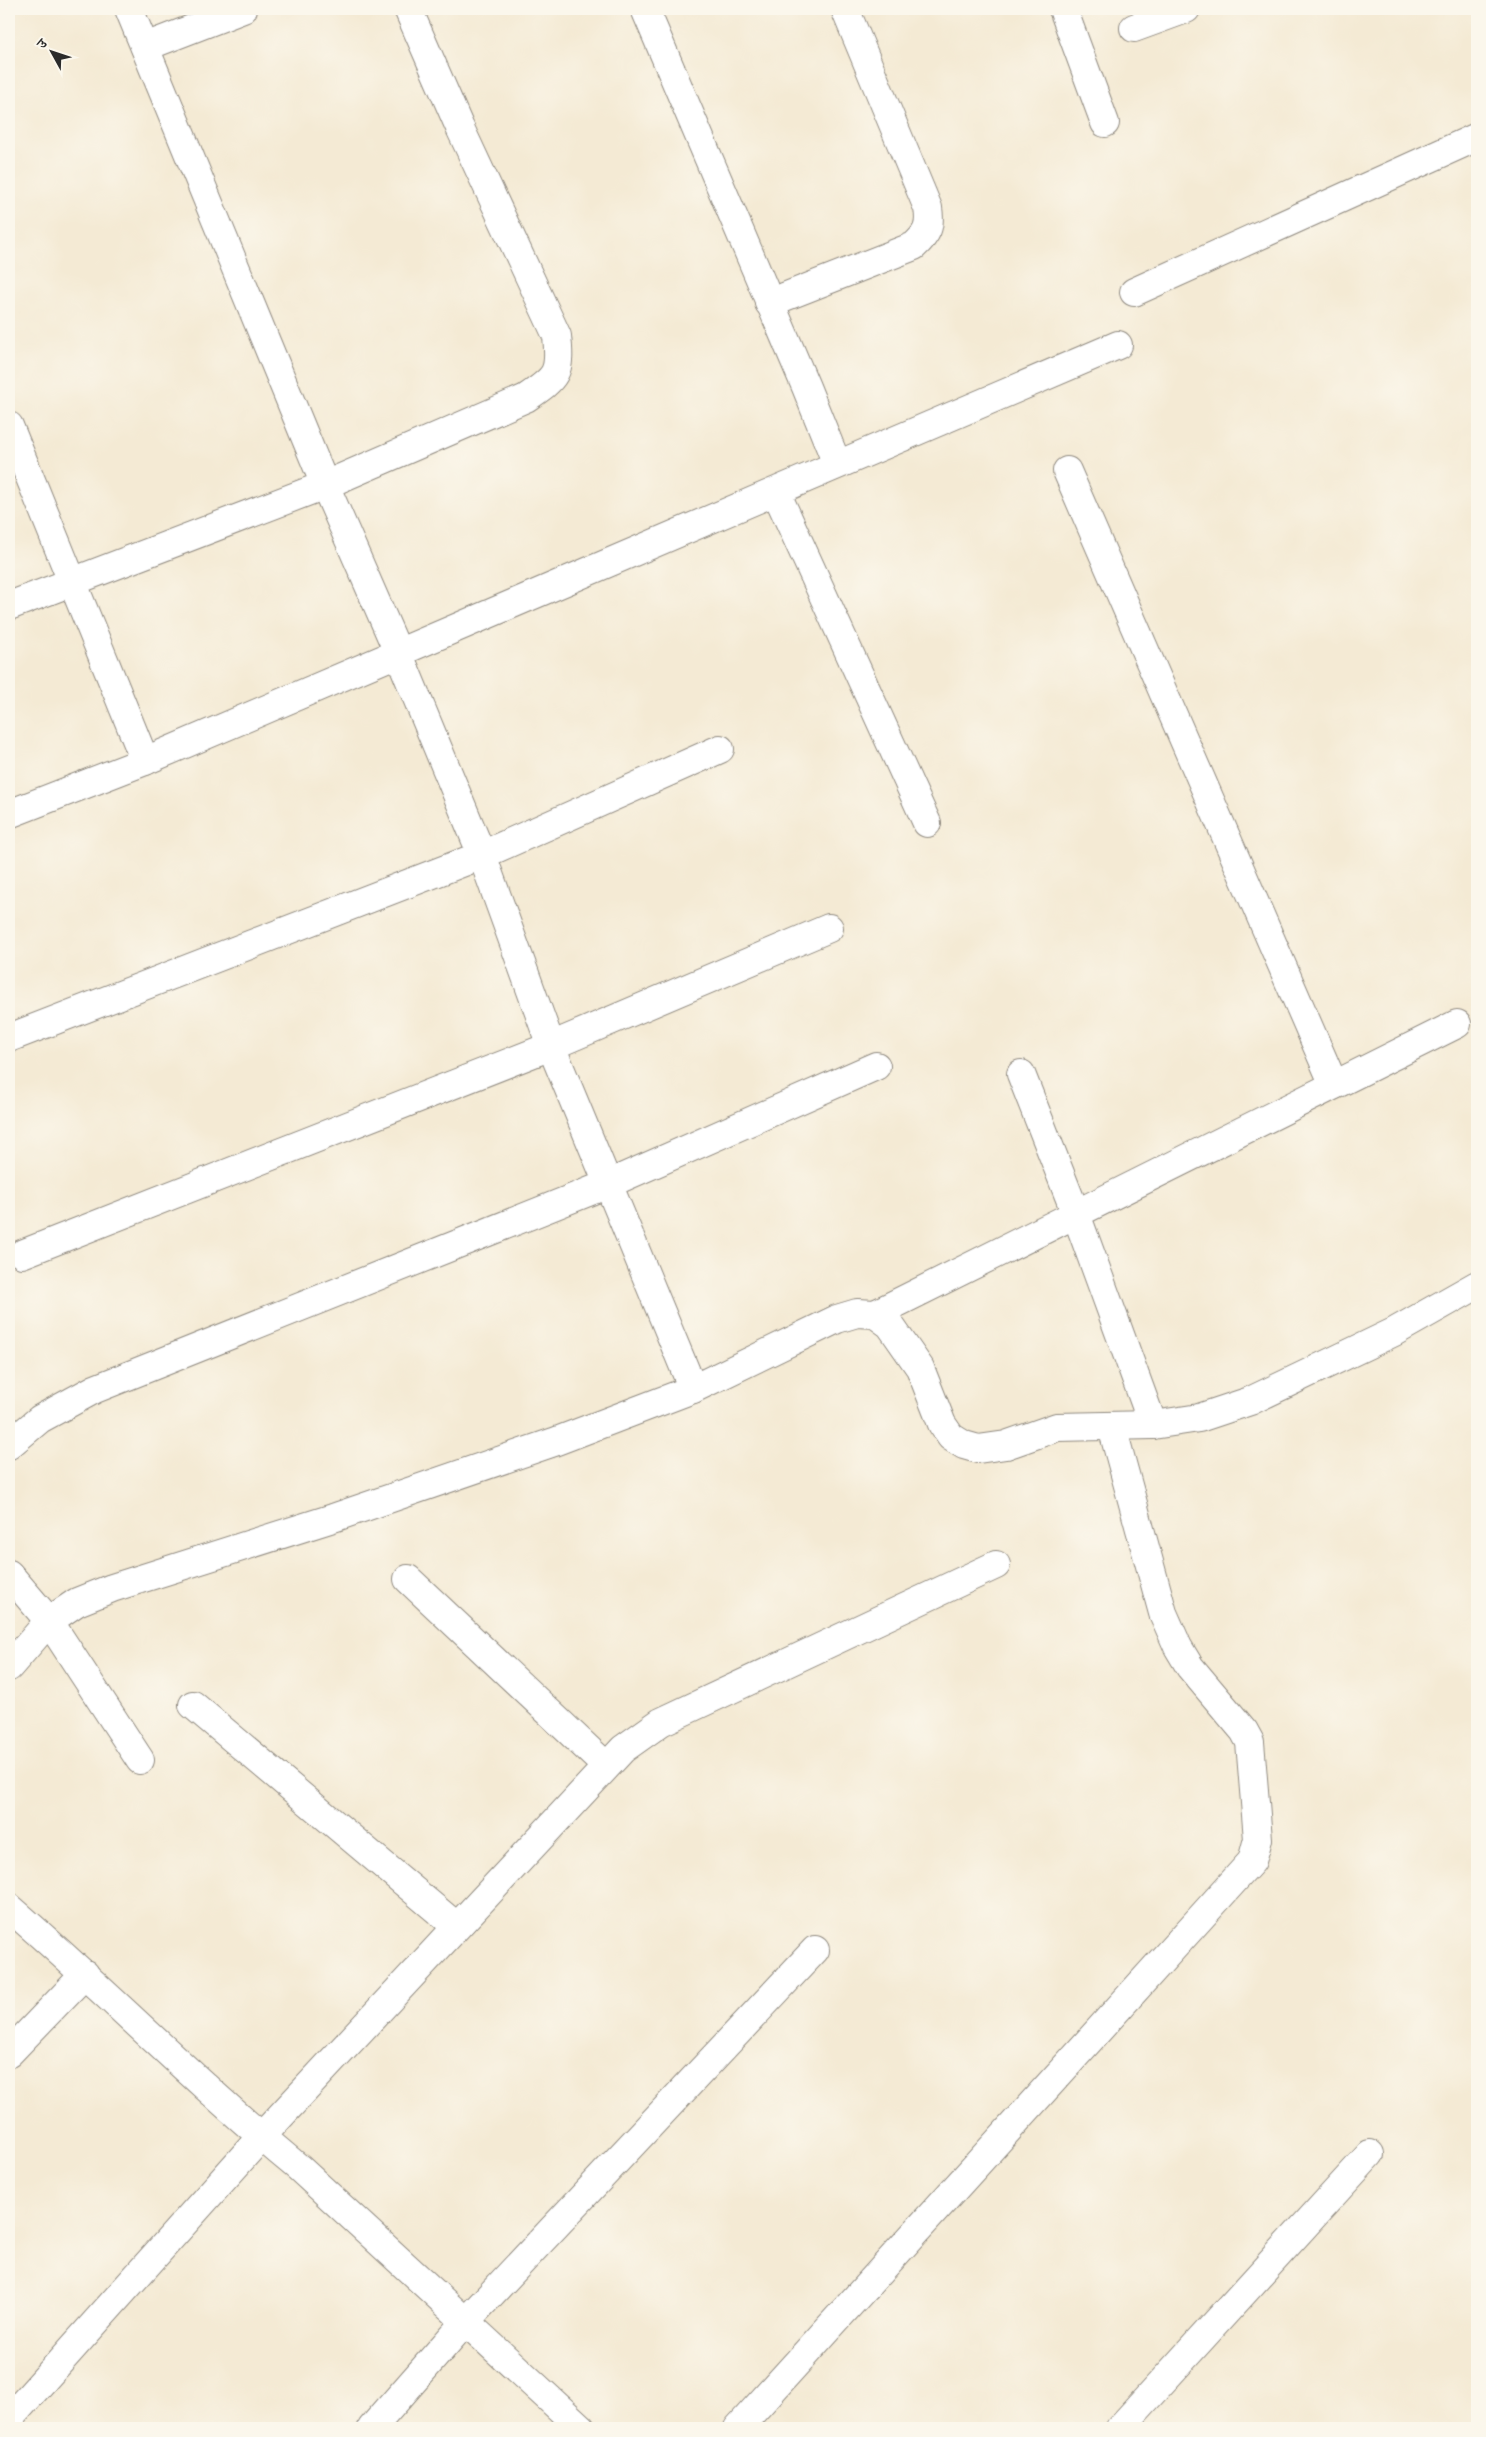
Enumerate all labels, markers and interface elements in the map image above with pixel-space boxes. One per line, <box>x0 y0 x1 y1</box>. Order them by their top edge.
north arrow <box>28 28 78 78</box>
text: उ <box>33 35 52 53</box>

